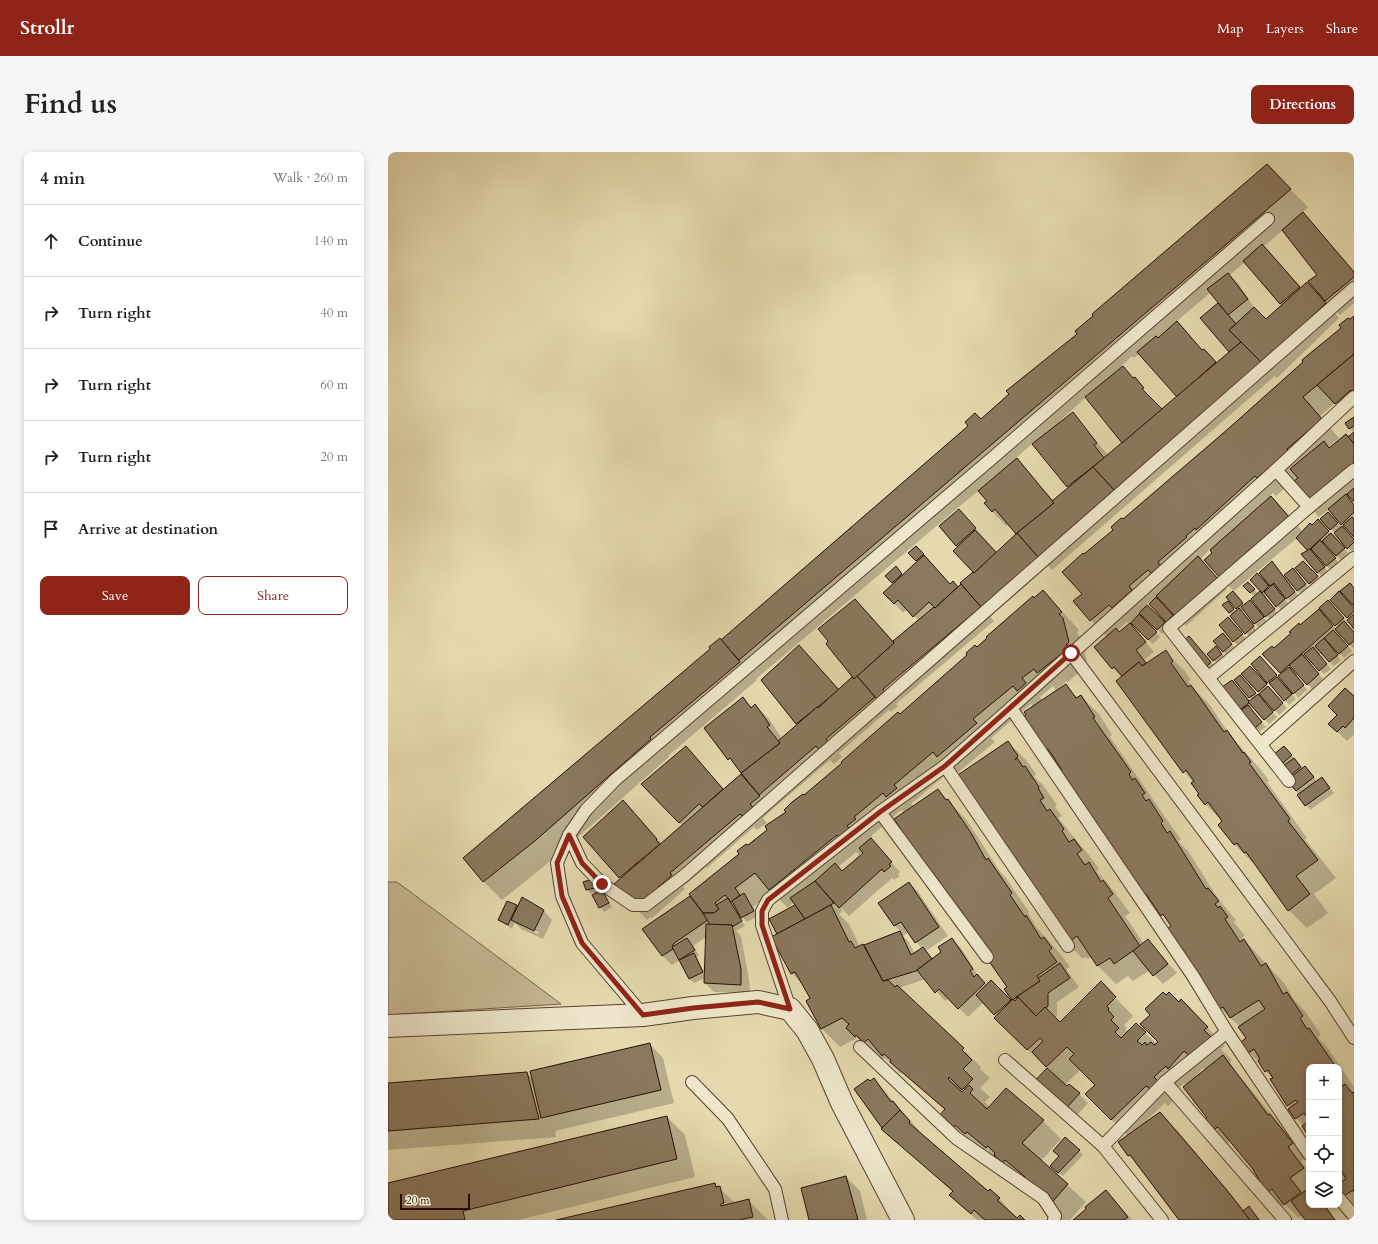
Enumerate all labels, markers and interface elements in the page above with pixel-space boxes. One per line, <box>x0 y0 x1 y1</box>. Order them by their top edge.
text: Strollr <box>20 15 74 41</box>
text: Map <box>1217 19 1244 38</box>
text: Layers <box>1266 19 1304 38</box>
text: Share <box>1326 19 1358 38</box>
text: Find us <box>24 85 117 123</box>
button: Directions <box>1251 85 1354 124</box>
text: 4 min <box>40 167 85 190</box>
text: Walk · 260 m <box>273 169 348 187</box>
icon: ahead <box>40 230 62 252</box>
text: Continue <box>78 231 143 251</box>
text: 140 m <box>314 232 348 250</box>
icon: right <box>40 302 62 324</box>
text: Turn right <box>78 303 151 323</box>
text: 40 m <box>320 304 348 322</box>
icon: right <box>40 374 62 396</box>
text: Turn right <box>78 375 151 395</box>
text: 60 m <box>320 376 348 394</box>
icon: right <box>40 446 62 468</box>
text: Turn right <box>78 447 151 467</box>
text: 20 m <box>320 448 348 466</box>
icon: arrive <box>40 518 62 540</box>
text: Arrive at destination <box>78 519 218 539</box>
button: Save <box>40 576 190 615</box>
button: Share <box>198 576 348 615</box>
route start <box>1062 644 1080 662</box>
route end <box>593 875 611 893</box>
map controls <box>1306 1064 1342 1208</box>
button: + <box>1306 1064 1342 1100</box>
button: − <box>1306 1100 1342 1136</box>
button: locate <box>1306 1136 1342 1172</box>
button: layers <box>1306 1172 1342 1208</box>
scale bar <box>400 1192 470 1211</box>
text: 20 m <box>406 1193 430 1208</box>

